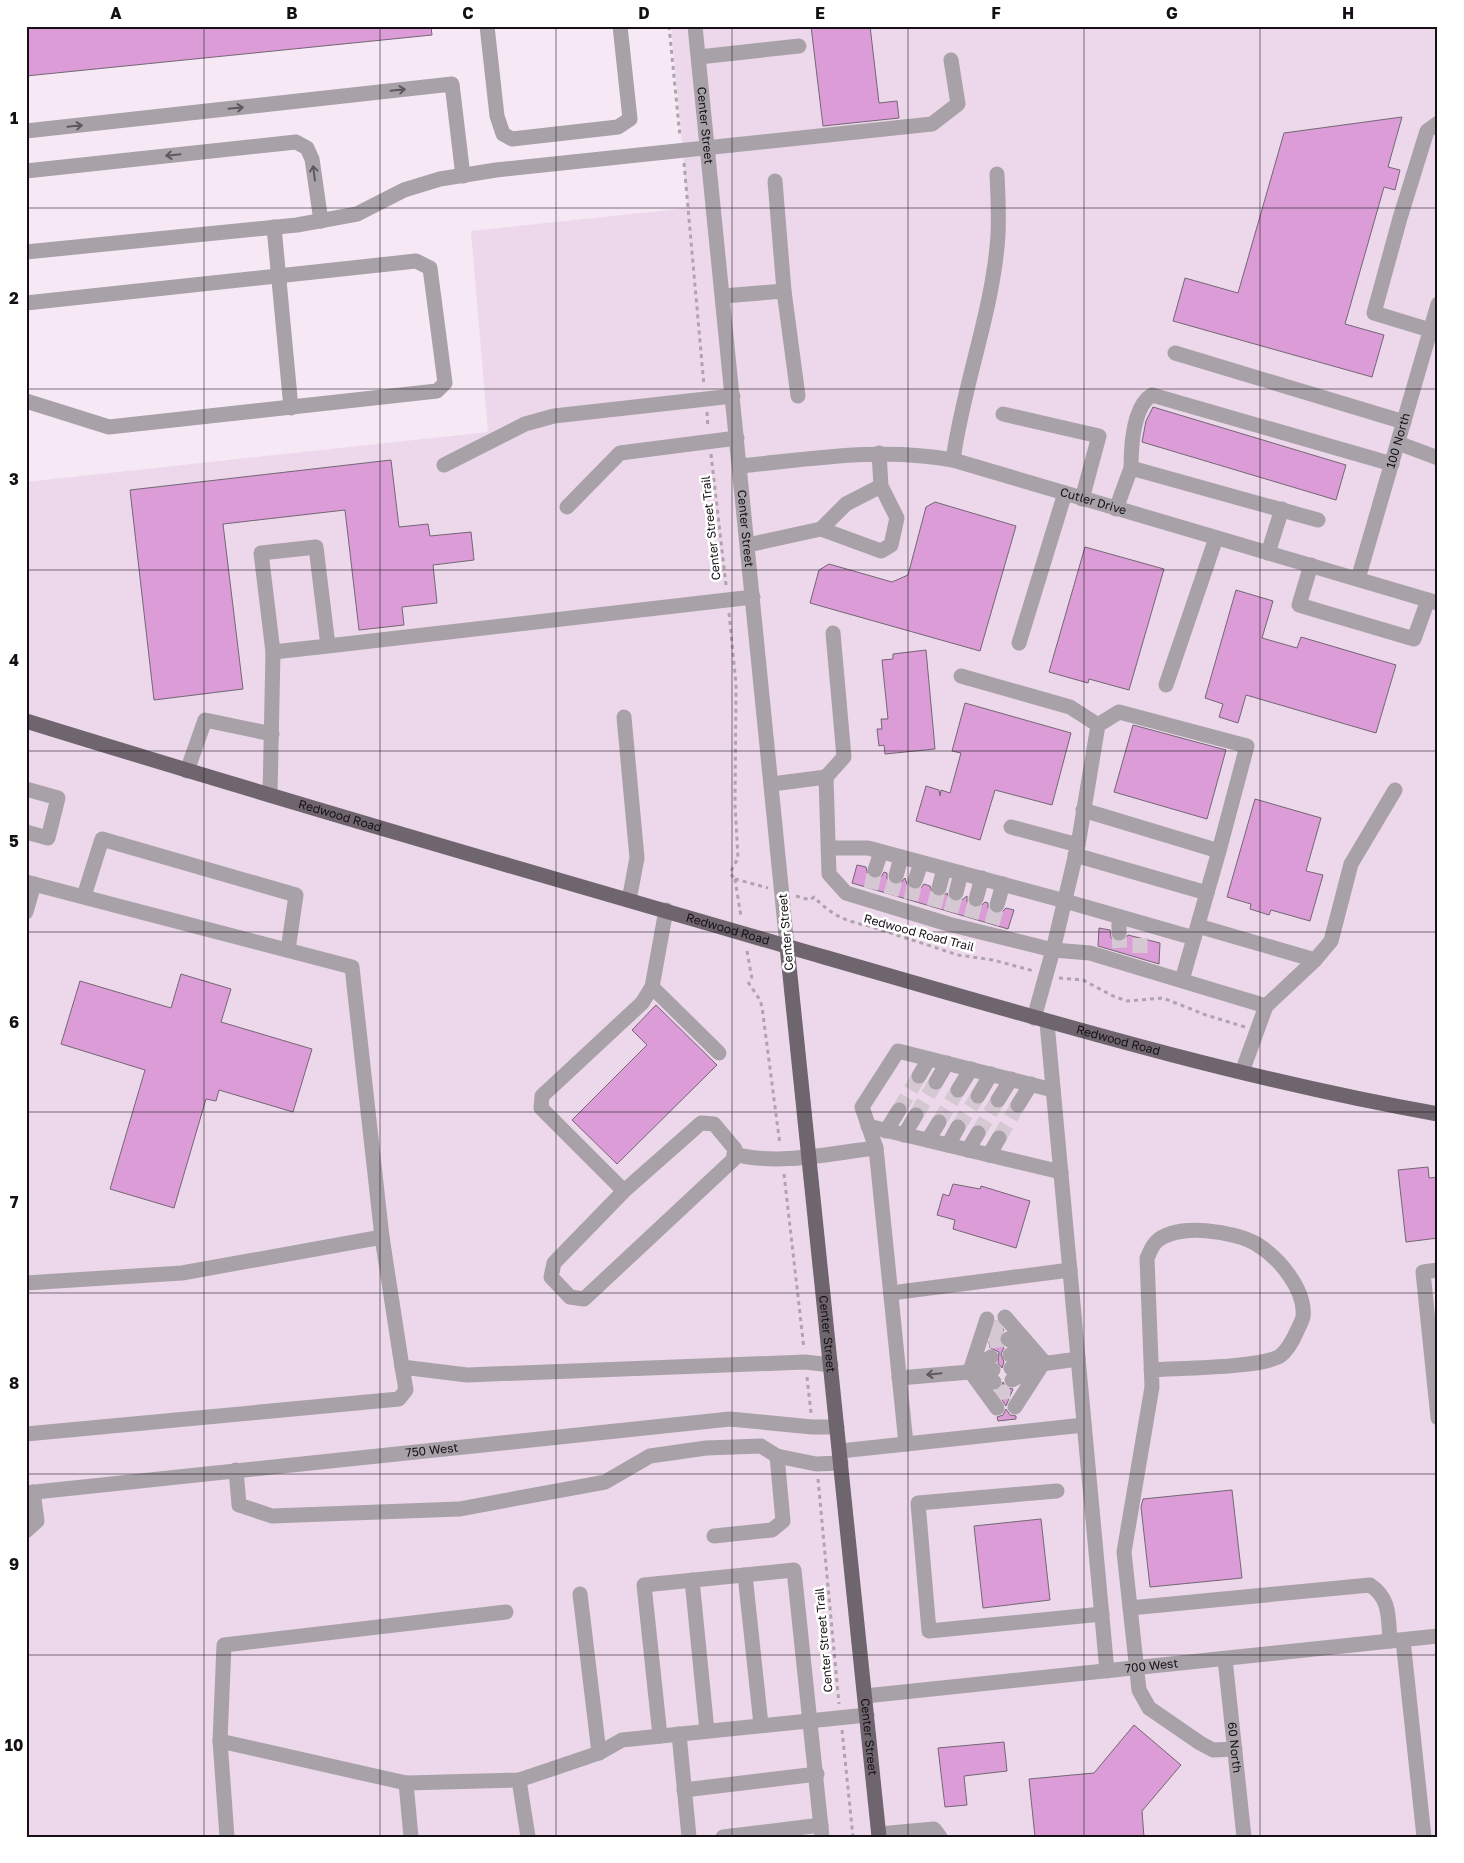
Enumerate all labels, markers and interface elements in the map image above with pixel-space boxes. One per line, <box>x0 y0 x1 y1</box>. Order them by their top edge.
text: A <box>110 3 122 23</box>
text: B <box>286 3 298 23</box>
text: C <box>462 3 474 23</box>
text: D <box>638 3 650 23</box>
text: E <box>815 3 825 23</box>
text: F <box>991 3 1001 23</box>
text: G <box>1166 3 1178 23</box>
text: H <box>1342 3 1354 23</box>
one-way arrow <box>389 85 405 95</box>
street label: Center Street <box>694 86 717 165</box>
one-way arrow <box>228 103 244 113</box>
text: 1 <box>10 108 18 128</box>
one-way arrow <box>66 121 82 131</box>
one-way arrow <box>165 150 181 160</box>
one-way arrow <box>309 165 319 181</box>
text: 2 <box>9 288 19 308</box>
street label: 100 North <box>1383 411 1413 470</box>
text: 3 <box>9 469 19 489</box>
street label: Center Street Trail <box>698 475 723 581</box>
street label: Cutler Drive <box>1058 484 1128 518</box>
street label: Center Street <box>734 489 757 568</box>
text: 4 <box>9 650 19 670</box>
street label: Redwood Road <box>297 796 384 835</box>
text: 5 <box>9 831 19 851</box>
street label: Center Street <box>775 893 796 971</box>
street label: Redwood Road <box>685 909 771 948</box>
street label: Redwood Road Trail <box>862 911 976 955</box>
text: 6 <box>9 1012 19 1032</box>
street label: Redwood Road <box>1075 1021 1162 1058</box>
text: 7 <box>10 1192 19 1212</box>
street label: Center Street <box>816 1295 839 1373</box>
one-way arrow <box>927 1370 943 1379</box>
text: 8 <box>9 1373 19 1393</box>
street label: 750 West <box>405 1440 459 1460</box>
text: 9 <box>9 1554 19 1574</box>
street label: Center Street Trail <box>811 1587 836 1693</box>
street label: 700 West <box>1124 1655 1179 1676</box>
street label: Center Street <box>858 1697 881 1776</box>
street label: 60 North <box>1225 1721 1245 1774</box>
text: 10 <box>5 1735 23 1755</box>

